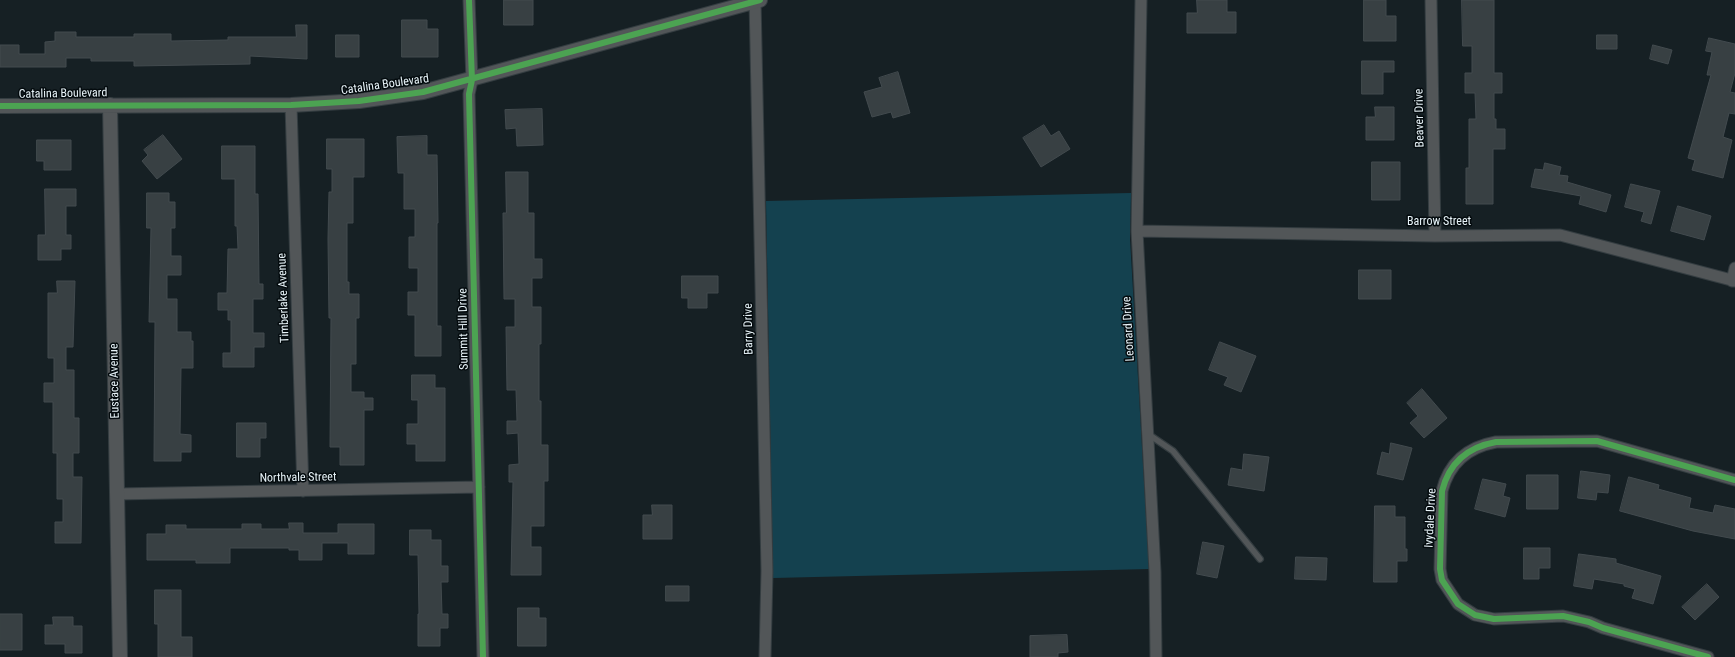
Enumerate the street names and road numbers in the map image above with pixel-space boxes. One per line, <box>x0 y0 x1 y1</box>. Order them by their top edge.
street label: Catalina Boulevard <box>340 72 430 98</box>
street label: Catalina Boulevard <box>19 86 107 102</box>
street label: Beaver Drive <box>1412 88 1428 148</box>
street label: Barrow Street <box>1407 215 1471 229</box>
street label: Timberlake Avenue <box>275 253 293 343</box>
street label: Summit Hill Drive <box>456 288 472 370</box>
street label: Leonard Drive <box>1120 296 1138 362</box>
street label: Barry Drive <box>741 303 757 355</box>
street label: Eustace Avenue <box>107 343 123 419</box>
street label: Northvale Street <box>259 470 337 486</box>
street label: Ivydale Drive <box>1422 488 1440 548</box>

